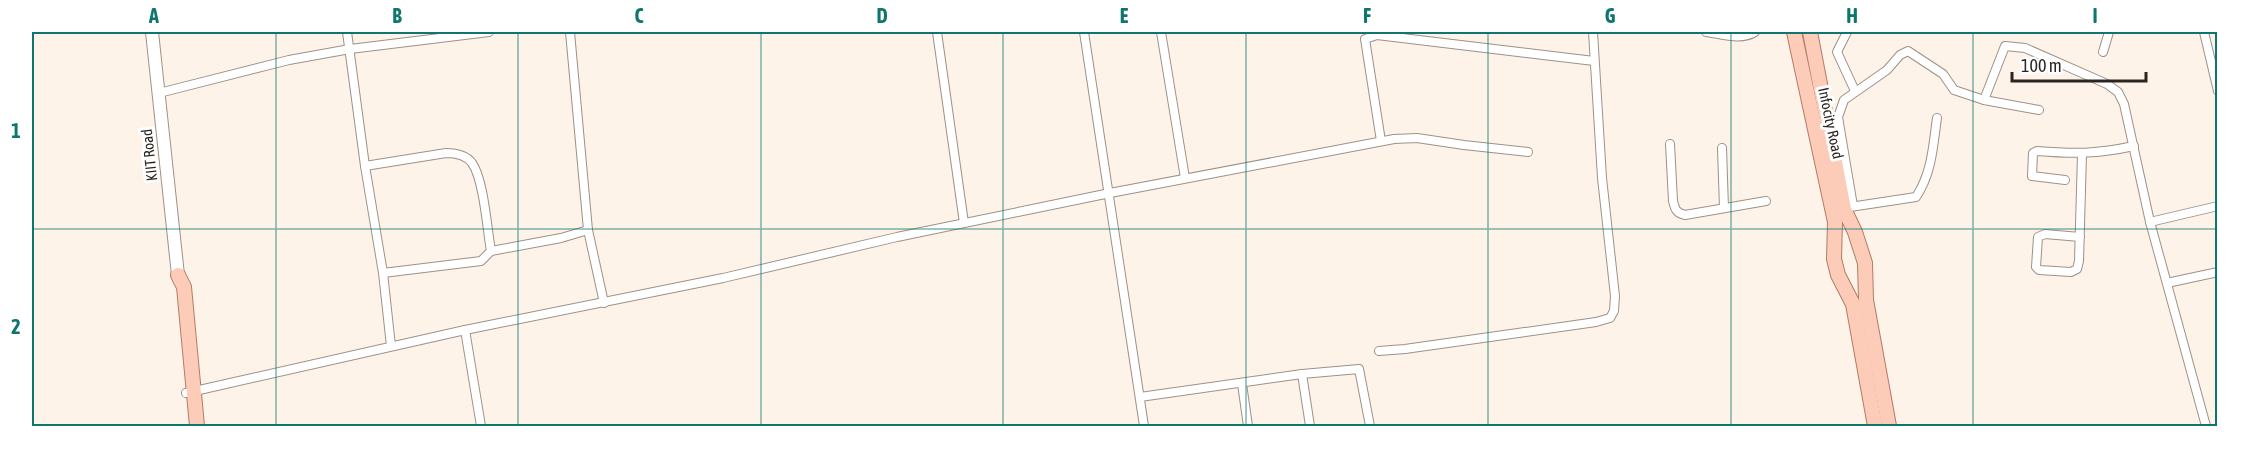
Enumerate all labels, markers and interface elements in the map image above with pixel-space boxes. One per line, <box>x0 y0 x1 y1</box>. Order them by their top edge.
text: A <box>148 4 159 27</box>
text: B <box>392 4 402 27</box>
text: C <box>635 4 644 27</box>
text: D <box>876 4 888 27</box>
text: E <box>1120 4 1129 27</box>
text: F <box>1363 4 1371 27</box>
text: G <box>1605 4 1616 27</box>
text: H <box>1846 4 1858 27</box>
text: I <box>2092 4 2098 27</box>
scale bar <box>2012 45 2146 83</box>
text: 100 m <box>2021 55 2062 76</box>
street label: Infocity Road <box>1815 86 1847 160</box>
text: 1 <box>11 119 21 142</box>
street label: KIIT Road <box>138 128 160 182</box>
text: 2 <box>11 315 21 338</box>

